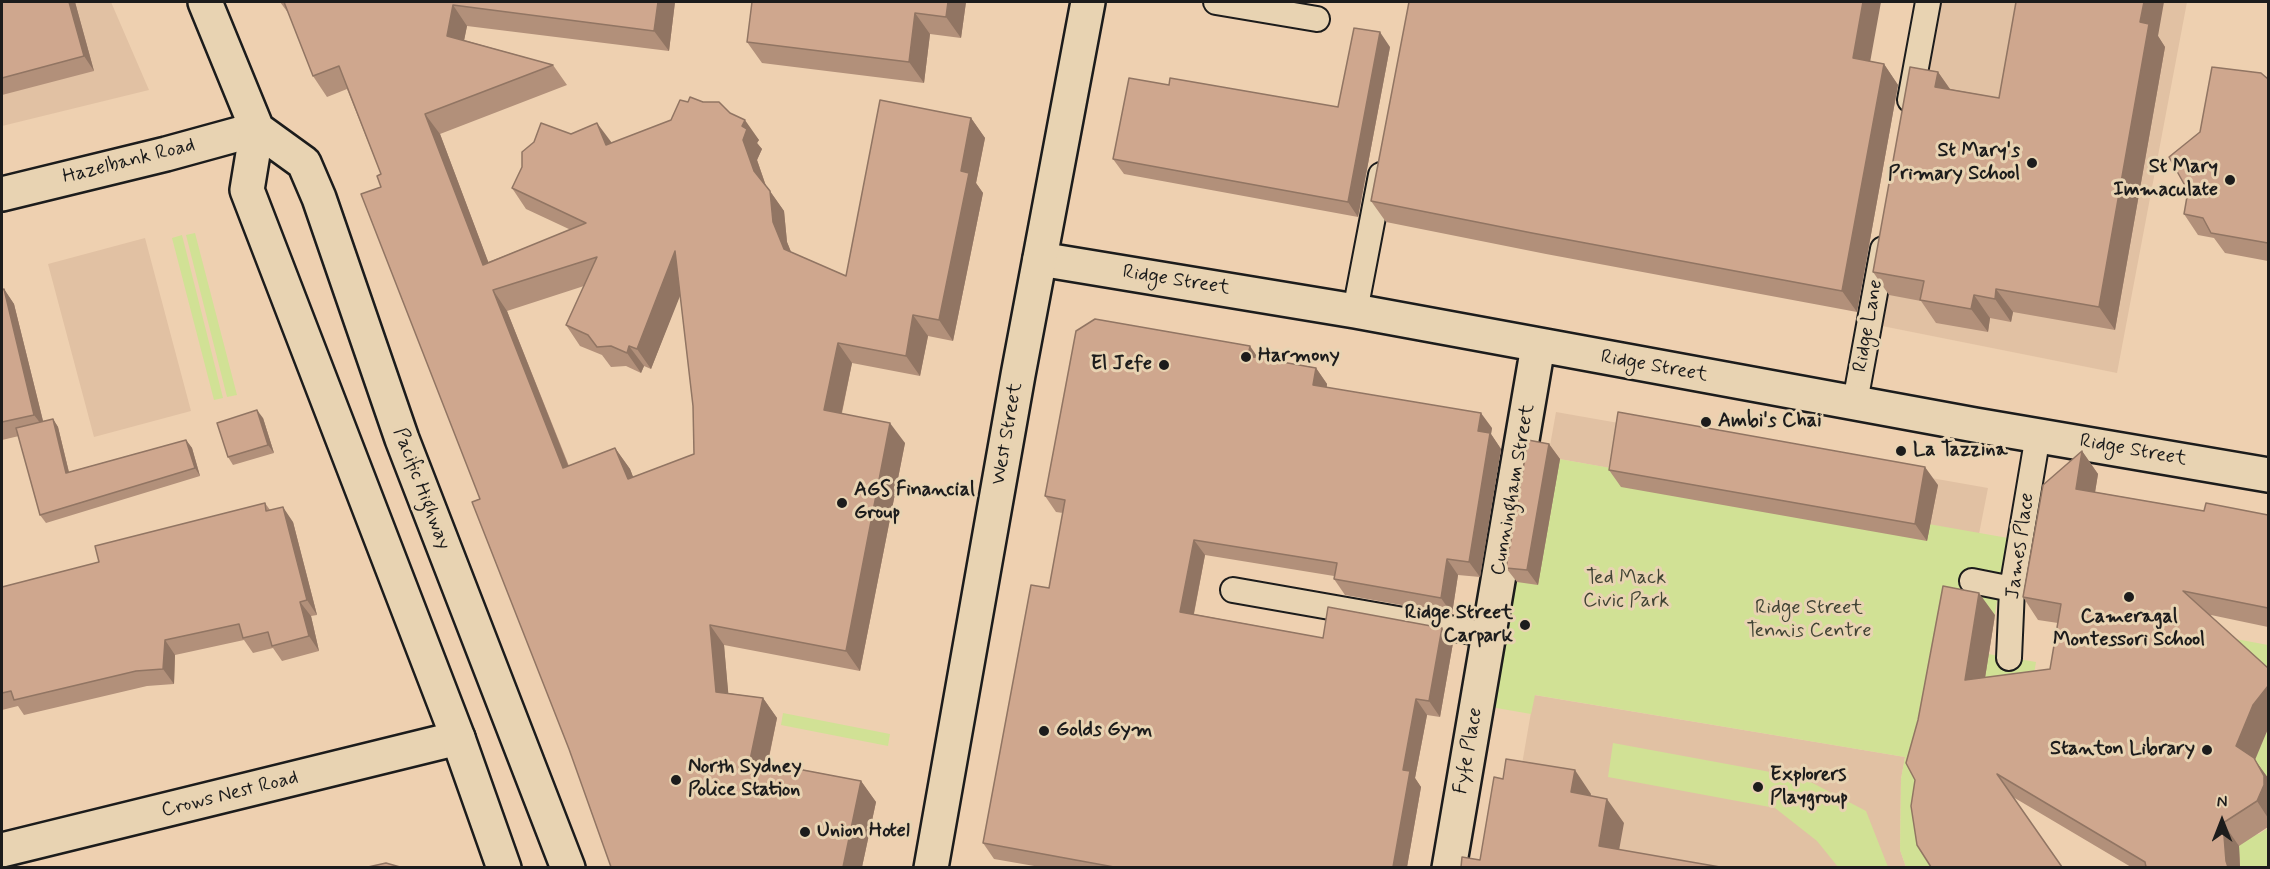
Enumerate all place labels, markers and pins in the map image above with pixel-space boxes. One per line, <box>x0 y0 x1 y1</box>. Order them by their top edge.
place label: St Mary's Primary School <box>1888 140 2020 187</box>
marker: St Mary's Primary School <box>2025 156 2039 170</box>
place label: St Mary Immaculate <box>2113 156 2218 203</box>
marker: St Mary Immaculate <box>2223 173 2237 187</box>
place label: Harmony <box>1258 345 1340 369</box>
marker: Harmony <box>1239 350 1253 364</box>
place label: El Jefe <box>1091 353 1152 377</box>
marker: El Jefe <box>1157 358 1171 372</box>
place label: Ambi's Chai <box>1718 410 1822 434</box>
marker: Ambi's Chai <box>1699 415 1713 429</box>
place label: La Tazzina <box>1913 439 2007 463</box>
marker: La Tazzina <box>1894 444 1908 458</box>
place label: AGS Financial Group <box>854 479 975 526</box>
marker: AGS Financial Group <box>835 496 849 510</box>
marker: Cameragal Montessori School <box>2122 590 2136 604</box>
place label: Ridge Street Carpark <box>1405 602 1513 649</box>
place label: Cameragal Montessori School <box>2053 606 2205 653</box>
marker: Ridge Street Carpark <box>1518 618 1532 632</box>
place label: Golds Gym <box>1056 719 1152 743</box>
marker: Golds Gym <box>1037 724 1051 738</box>
place label: Stanton Library <box>2050 738 2195 762</box>
marker: Stanton Library <box>2200 743 2214 757</box>
place label: North Sydney Police Station <box>688 756 802 803</box>
place label: Explorers Playgroup <box>1770 764 1848 811</box>
marker: North Sydney Police Station <box>669 773 683 787</box>
marker: Explorers Playgroup <box>1751 780 1765 794</box>
place label: Union Hotel <box>817 820 910 844</box>
marker: Union Hotel <box>798 825 812 839</box>

